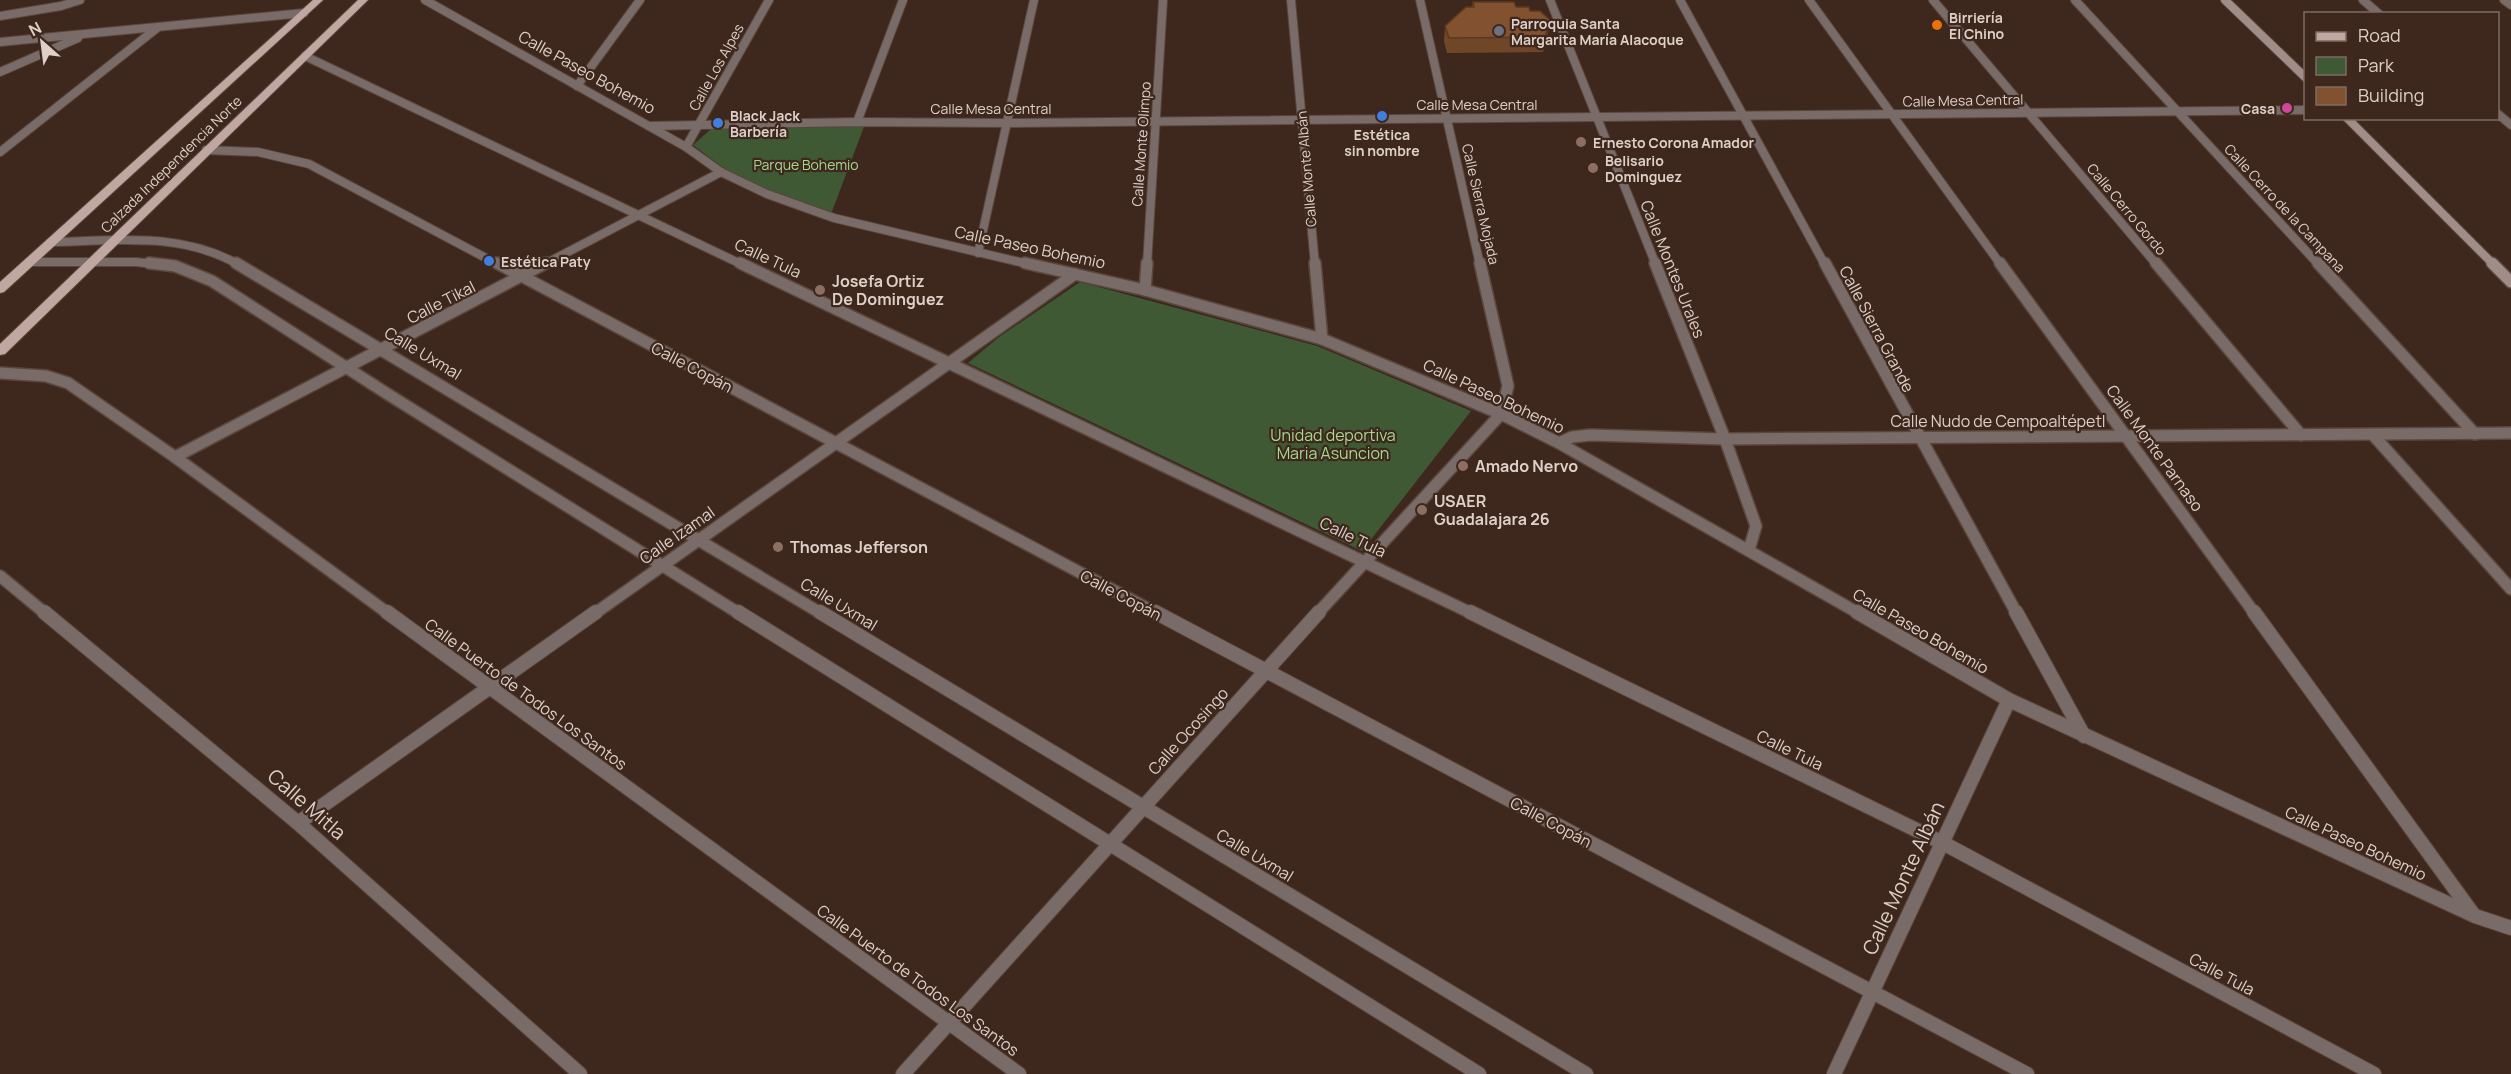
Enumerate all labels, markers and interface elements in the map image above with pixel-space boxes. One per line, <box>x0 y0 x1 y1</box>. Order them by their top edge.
place label: Birriería El Chino <box>1949 8 2005 43</box>
north arrow <box>12 12 72 72</box>
legend <box>2304 12 2499 120</box>
place label: Parroquia Santa Margarita María Alacoque <box>1511 14 1684 49</box>
text: N <box>25 16 45 41</box>
marker: Birriería El Chino <box>1930 18 1944 32</box>
street label: Calle Los Alpes <box>684 20 748 114</box>
text: Road <box>2358 23 2401 47</box>
marker: Parroquia Santa Margarita María Alacoque <box>1492 24 1506 38</box>
street label: Calle Paseo Bohemio <box>514 25 660 119</box>
text: Park <box>2358 53 2395 77</box>
street label: Calle Monte Olimpo <box>1127 81 1155 207</box>
text: Building <box>2358 83 2424 107</box>
street label: Calle Mesa Central <box>1902 89 2024 111</box>
street label: Calzada Independencia Norte <box>96 91 246 237</box>
street label: Calle Mesa Central <box>1417 95 1537 114</box>
street label: Calle Mesa Central <box>931 99 1051 118</box>
place label: Casa <box>2241 99 2275 118</box>
marker: Casa <box>2280 101 2294 115</box>
place label: Black Jack Barbería <box>730 106 800 141</box>
marker: Estética sin nombre <box>1375 109 1389 123</box>
street label: Calle Monte Albán <box>1291 110 1321 228</box>
marker: Black Jack Barbería <box>711 116 725 130</box>
place label: Estética sin nombre <box>1344 125 1420 160</box>
place label: Ernesto Corona Amador <box>1593 133 1755 152</box>
marker: Ernesto Corona Amador <box>1574 135 1588 149</box>
street label: Calle Cerro de la Campana <box>2220 140 2350 276</box>
street label: Calle Sierra Mojada <box>1458 142 1504 266</box>
place label: Belisario Dominguez <box>1605 151 1682 186</box>
park label: Parque Bohemio <box>753 155 859 174</box>
street label: Calle Cerro Gordo <box>2083 159 2171 259</box>
marker: Belisario Dominguez <box>1586 161 1600 175</box>
street label: Calle Montes Urales <box>1635 197 1711 341</box>
street label: Calle Paseo Bohemio <box>953 220 1107 274</box>
street label: Calle Tula <box>731 233 805 283</box>
place label: Estética Paty <box>501 252 591 271</box>
marker: Estética Paty <box>482 254 496 268</box>
street label: Calle Sierra Grande <box>1834 262 1920 396</box>
place label: Josefa Ortiz De Dominguez <box>832 270 944 310</box>
street label: Calle Tikal <box>403 275 479 329</box>
marker: Josefa Ortiz De Dominguez <box>813 283 827 297</box>
street label: Calle Uxmal <box>380 321 466 385</box>
street label: Calle Copán <box>647 336 737 398</box>
street label: Calle Paseo Bohemio <box>1420 354 1568 438</box>
street label: Calle Monte Parnaso <box>2102 380 2208 516</box>
street label: Calle Nudo de Cempoaltépetl <box>1890 410 2106 432</box>
park label: Unidad deportiva Maria Asuncion <box>1270 424 1396 464</box>
place label: Amado Nervo <box>1475 455 1578 477</box>
marker: Amado Nervo <box>1456 459 1470 473</box>
place label: USAER Guadalajara 26 <box>1434 490 1550 530</box>
street label: Calle Izamal <box>635 501 719 569</box>
marker: USAER Guadalajara 26 <box>1415 503 1429 517</box>
street label: Calle Tula <box>1316 511 1390 563</box>
place label: Thomas Jefferson <box>790 536 928 558</box>
marker: Thomas Jefferson <box>771 540 785 554</box>
street label: Calle Copán <box>1076 564 1166 626</box>
street label: Calle Uxmal <box>796 572 882 636</box>
street label: Calle Paseo Bohemio <box>1849 583 1993 679</box>
street label: Calle Puerto de Todos Los Santos <box>420 613 632 775</box>
street label: Calle Ocosingo <box>1143 683 1233 779</box>
street label: Calle Tula <box>1753 724 1827 776</box>
street label: Calle Mitla <box>262 762 352 846</box>
street label: Calle Copán <box>1506 791 1596 853</box>
street label: Calle Monte Albán <box>1856 797 1950 959</box>
street label: Calle Paseo Bohemio <box>2282 801 2430 885</box>
street label: Calle Uxmal <box>1212 823 1298 887</box>
street label: Calle Puerto de Todos Los Santos <box>812 899 1024 1061</box>
street label: Calle Tula <box>2185 948 2259 1000</box>

